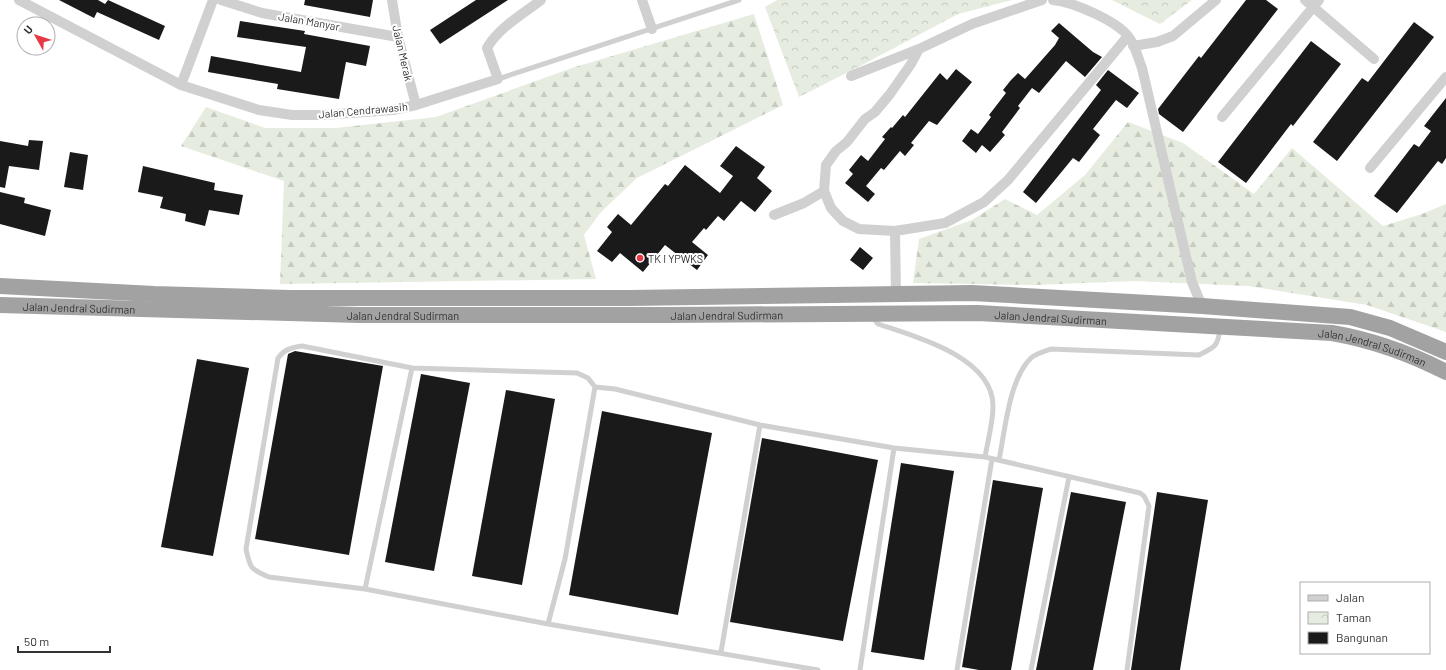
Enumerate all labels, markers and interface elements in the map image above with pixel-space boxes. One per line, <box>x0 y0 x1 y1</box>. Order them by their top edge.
street label: Jalan Manyar <box>277 9 341 33</box>
north arrow <box>16 16 56 56</box>
text: U <box>21 23 35 36</box>
street label: Jalan Merak <box>390 24 416 83</box>
street label: Jalan Cendrawasih <box>318 100 408 120</box>
place label: TK I YPWKS <box>648 252 703 265</box>
marker: TK I YPWKS <box>635 253 645 263</box>
street label: Jalan Jendral Sudirman <box>23 299 135 315</box>
street label: Jalan Jendral Sudirman <box>994 307 1107 327</box>
street label: Jalan Jendral Sudirman <box>346 308 459 322</box>
street label: Jalan Jendral Sudirman <box>671 308 783 321</box>
street label: Jalan Jendral Sudirman <box>1318 326 1429 368</box>
legend <box>1300 582 1430 654</box>
text: Jalan <box>1336 590 1364 604</box>
text: Taman <box>1336 610 1371 624</box>
scale bar <box>18 628 110 654</box>
text: Bangunan <box>1336 630 1388 644</box>
text: 50 m <box>24 634 49 648</box>

